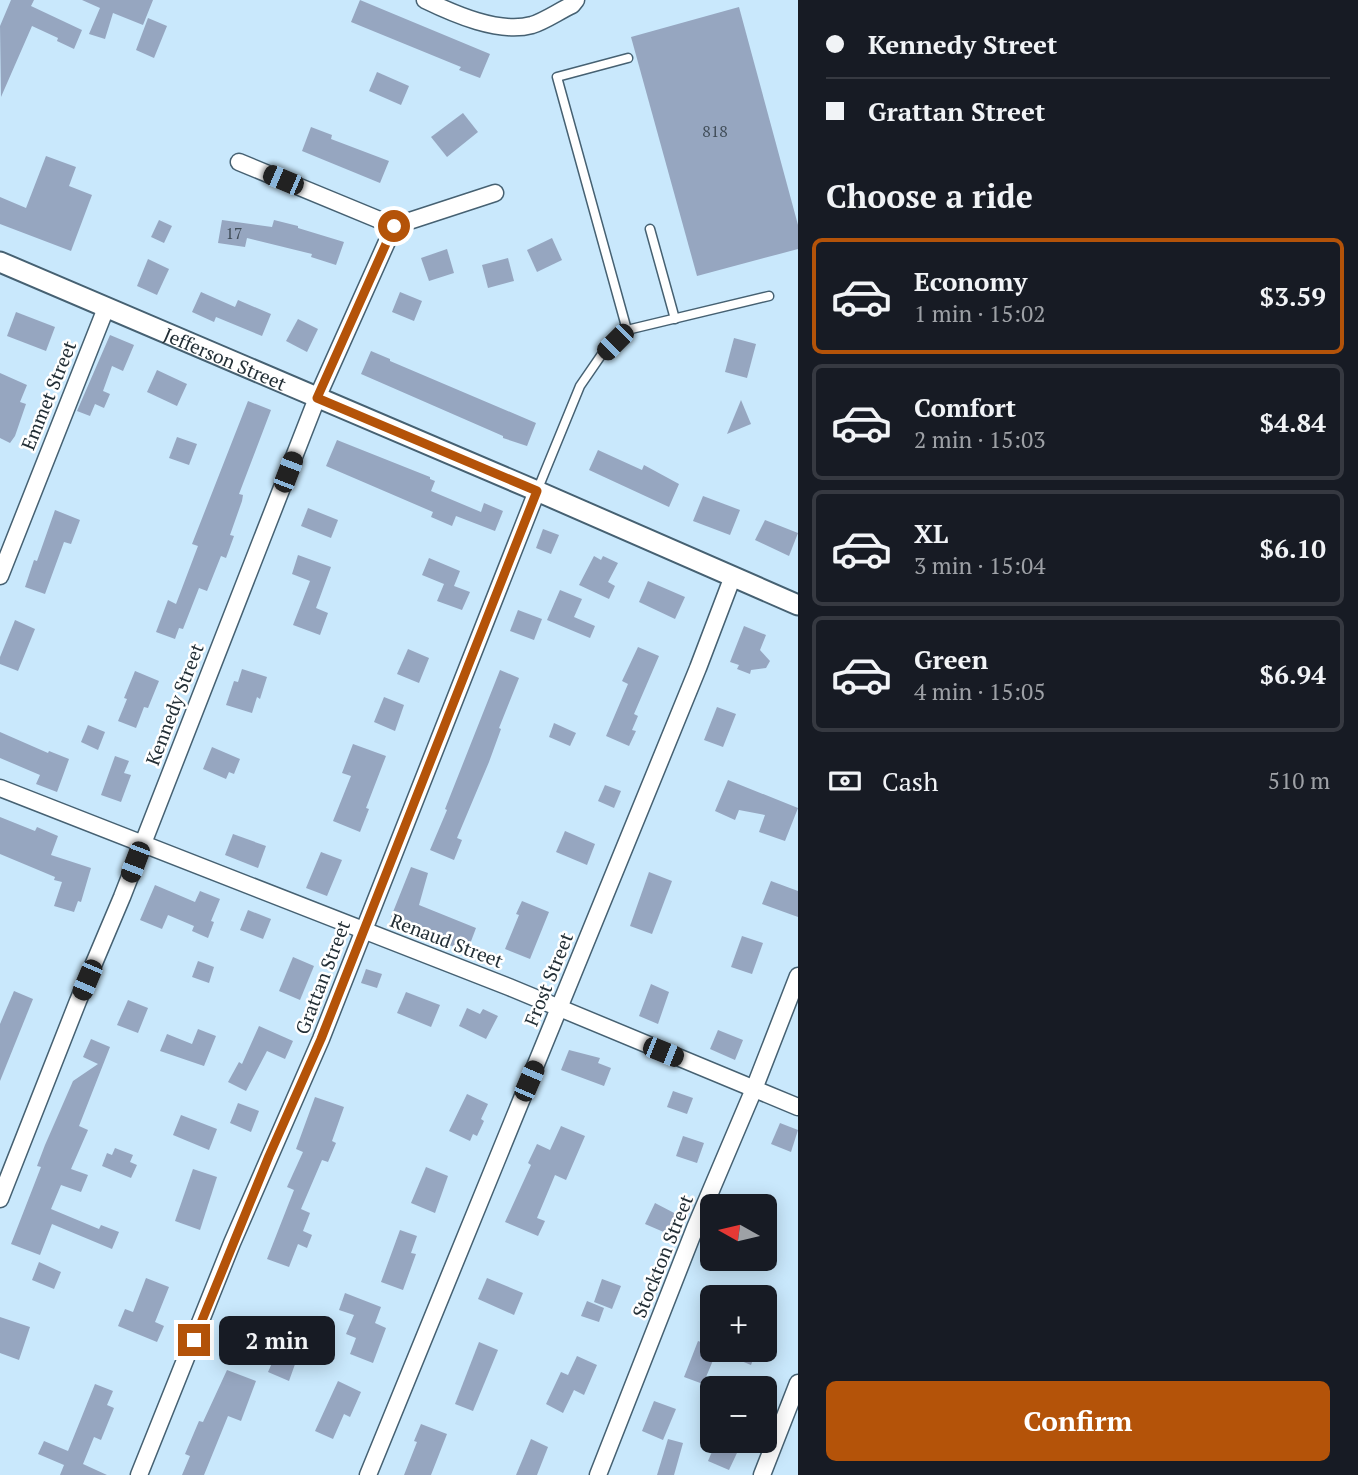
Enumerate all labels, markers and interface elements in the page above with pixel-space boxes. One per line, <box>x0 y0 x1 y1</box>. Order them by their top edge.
text: Kennedy Street <box>868 27 1057 61</box>
text: Grattan Street <box>868 94 1045 128</box>
house number: 818 <box>702 120 728 142</box>
car <box>260 162 307 198</box>
text: Choose a ride <box>826 175 1033 217</box>
route start <box>378 210 410 242</box>
house number: 17 <box>225 222 243 244</box>
text: Economy <box>914 264 1027 298</box>
icon: car <box>830 265 893 328</box>
text: $3.59 <box>1260 279 1326 313</box>
text: 1 min · 15:02 <box>914 298 1046 329</box>
car <box>593 320 638 364</box>
street label: Jefferson Street <box>160 321 291 395</box>
street label: Emmet Street <box>15 337 81 453</box>
text: Comfort <box>914 390 1016 424</box>
icon: car <box>830 391 893 454</box>
text: $4.84 <box>1260 405 1326 439</box>
text: 2 min · 15:03 <box>914 424 1046 455</box>
car <box>271 449 306 495</box>
text: XL <box>914 516 948 550</box>
icon: car <box>830 517 893 580</box>
text: $6.10 <box>1260 531 1326 565</box>
text: 3 min · 15:04 <box>914 550 1046 581</box>
street label: Kennedy Street <box>139 640 209 768</box>
text: Green <box>914 642 988 676</box>
icon: car <box>830 643 893 706</box>
text: $6.94 <box>1260 657 1326 691</box>
text: 4 min · 15:05 <box>914 676 1046 707</box>
icon: cash <box>826 762 864 800</box>
text: Cash <box>882 764 938 798</box>
text: 510 m <box>1268 765 1330 796</box>
car <box>118 839 153 885</box>
street label: Renaud Street <box>387 907 507 973</box>
street label: Grattan Street <box>289 916 355 1038</box>
street label: Frost Street <box>518 929 578 1029</box>
car <box>70 957 105 1003</box>
car <box>640 1034 687 1070</box>
car <box>512 1058 547 1104</box>
street label: Stockton Street <box>626 1191 698 1321</box>
north arrow <box>700 1194 777 1270</box>
map controls <box>700 1194 777 1453</box>
button: + <box>700 1285 777 1362</box>
callout: 2 min <box>218 1316 334 1364</box>
route end <box>178 1324 210 1356</box>
text: 2 min <box>246 1325 308 1356</box>
button: − <box>700 1376 777 1453</box>
button: Confirm <box>826 1381 1330 1461</box>

